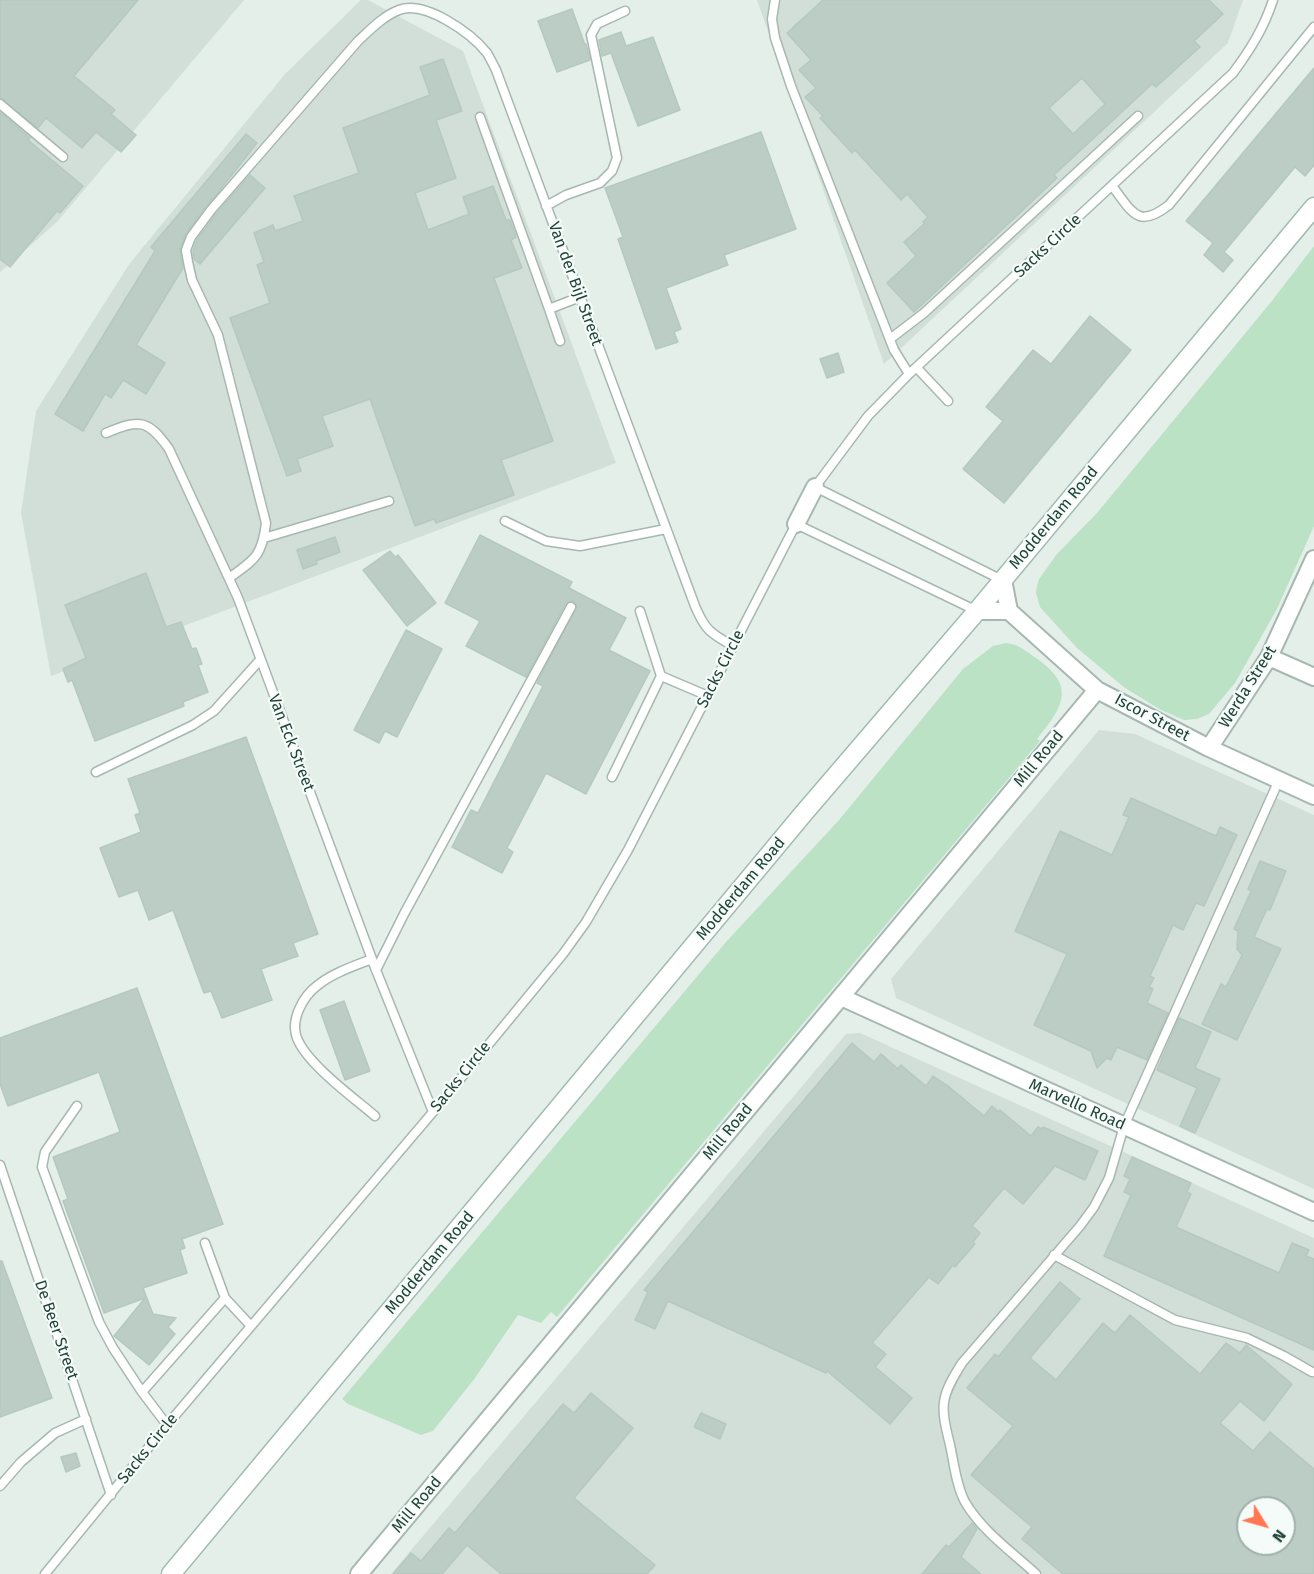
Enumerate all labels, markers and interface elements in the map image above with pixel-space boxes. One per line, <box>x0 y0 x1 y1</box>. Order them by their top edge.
street label: Sacks Circle <box>1010 210 1086 282</box>
street label: Van der Bijl Street <box>544 219 606 349</box>
street label: Modderdam Road <box>1005 463 1103 573</box>
street label: Sacks Circle <box>693 627 749 711</box>
street label: Werda Street <box>1215 642 1281 732</box>
street label: Iscor Street <box>1111 690 1193 746</box>
street label: Van Eck Street <box>264 692 318 794</box>
street label: Mill Road <box>1010 727 1068 791</box>
street label: Modderdam Road <box>692 834 790 944</box>
street label: Sacks Circle <box>427 1038 495 1116</box>
street label: Marvello Road <box>1026 1075 1128 1135</box>
street label: Mill Road <box>699 1100 757 1164</box>
street label: Modderdam Road <box>381 1208 479 1318</box>
street label: De Beer Street <box>30 1278 82 1382</box>
street label: Sacks Circle <box>114 1410 182 1488</box>
street label: Mill Road <box>388 1473 446 1537</box>
north arrow <box>1236 1496 1296 1556</box>
text: N <box>1268 1526 1290 1546</box>

